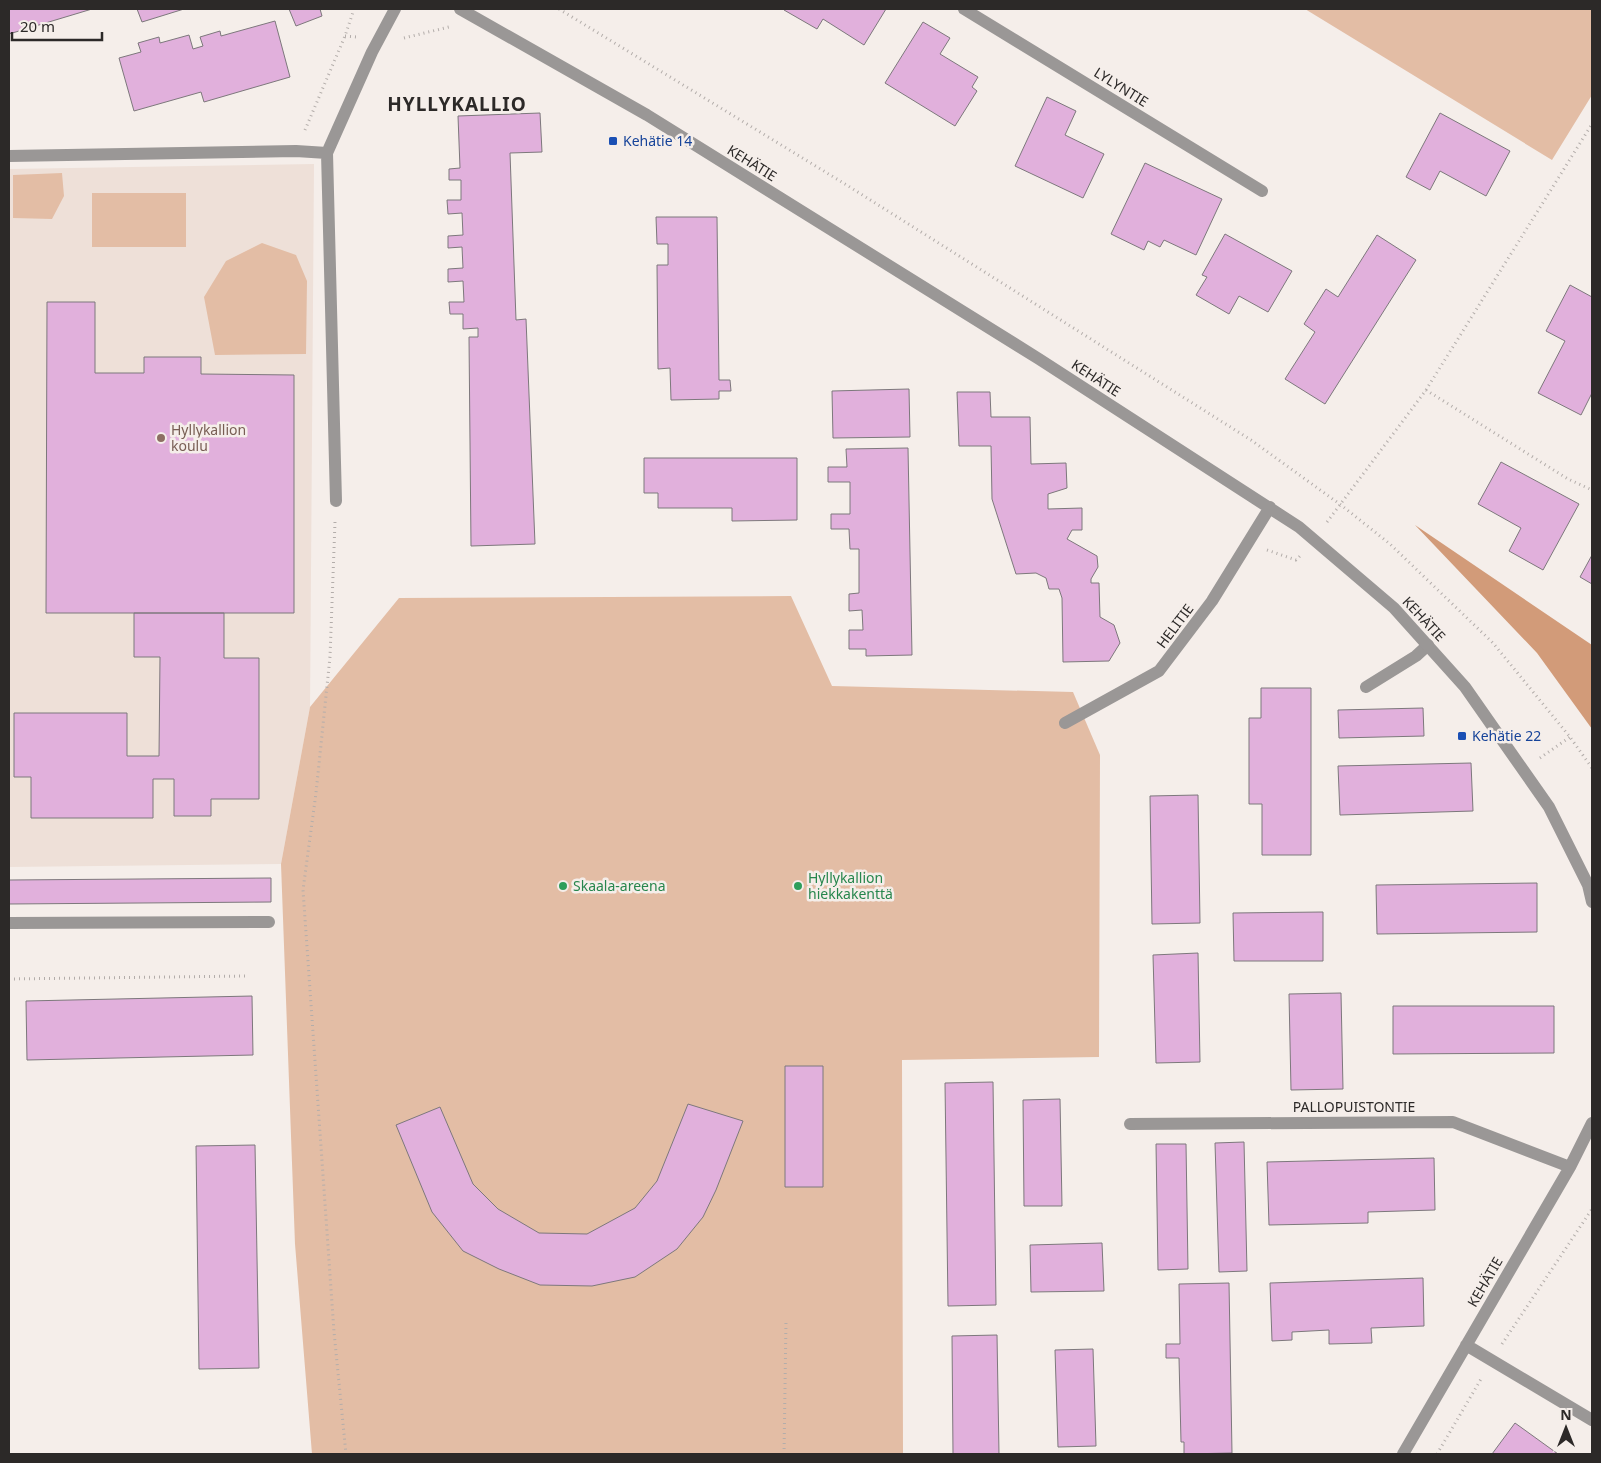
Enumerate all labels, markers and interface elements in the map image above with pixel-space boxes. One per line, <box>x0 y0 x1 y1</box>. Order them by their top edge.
scale bar <box>12 10 102 42</box>
text: 20 m <box>20 16 55 36</box>
street label: LYLYNTIE <box>1091 62 1152 111</box>
district label: HYLLYKALLIO <box>387 91 527 117</box>
place label: Kehätie 14 <box>623 131 692 150</box>
marker: Kehätie 14 <box>607 135 619 147</box>
street label: KEHÄTIE <box>724 140 781 185</box>
street label: KEHÄTIE <box>1068 355 1125 401</box>
place label: Hyllykallion koulu <box>171 420 246 455</box>
marker: Hyllykallion koulu <box>155 432 167 444</box>
street label: KEHÄTIE <box>1399 592 1450 645</box>
street label: HELITIE <box>1152 600 1197 652</box>
place label: Kehätie 22 <box>1472 726 1541 745</box>
marker: Kehätie 22 <box>1456 730 1468 742</box>
place label: Hyllykallion hiekkakenttä <box>808 868 893 903</box>
place label: Skaala-areena <box>573 876 666 895</box>
marker: Skaala-areena <box>557 880 569 892</box>
marker: Hyllykallion hiekkakenttä <box>792 880 804 892</box>
street label: PALLOPUISTONTIE <box>1293 1097 1415 1116</box>
street label: KEHÄTIE <box>1463 1253 1507 1310</box>
north arrow <box>1541 1403 1591 1453</box>
text: N <box>1560 1405 1572 1424</box>

